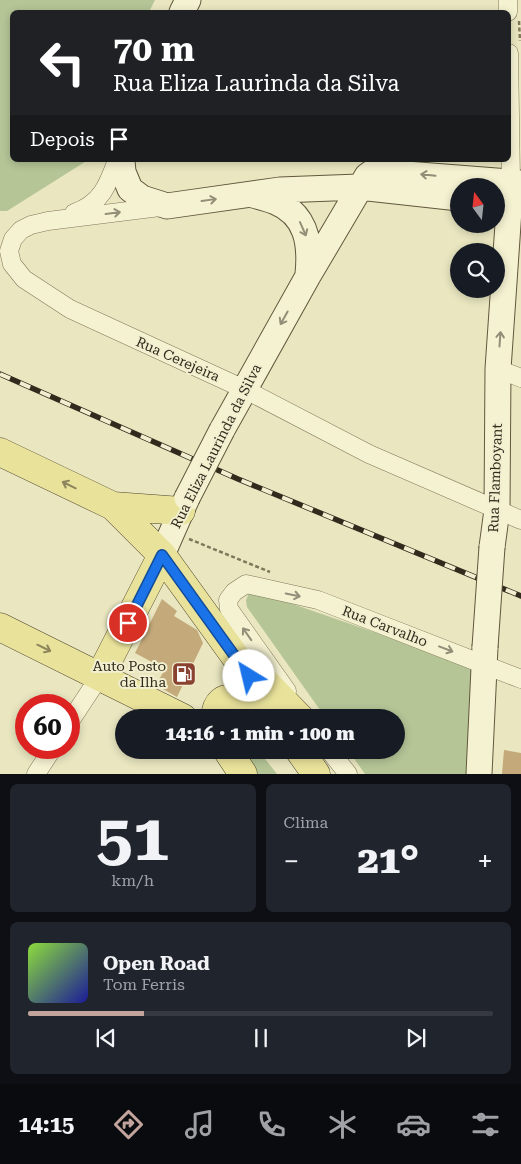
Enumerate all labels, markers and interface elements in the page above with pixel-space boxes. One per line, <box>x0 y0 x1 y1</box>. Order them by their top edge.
text: 70 m <box>113 29 195 70</box>
icon: left <box>30 30 95 95</box>
text: Rua Eliza Laurinda da Silva <box>113 71 399 96</box>
icon: arrive <box>105 125 133 153</box>
text: Depois <box>30 128 95 151</box>
one-way arrow <box>420 170 436 180</box>
north arrow <box>450 178 505 232</box>
map controls <box>450 178 505 298</box>
one-way arrow <box>201 195 217 205</box>
one-way arrow <box>105 208 121 218</box>
one-way arrow <box>299 221 309 236</box>
button: search <box>450 243 505 298</box>
one-way arrow <box>279 310 288 325</box>
one-way arrow <box>496 331 505 347</box>
street label: Rua Cerejeira <box>134 333 223 385</box>
street label: Rua Eliza Laurinda da Silva <box>168 361 265 531</box>
street label: Rua Flamboyant <box>485 423 505 533</box>
one-way arrow <box>62 480 77 490</box>
one-way arrow <box>285 591 301 600</box>
pin <box>107 602 149 644</box>
street label: Rua Carvalho <box>340 602 430 650</box>
icon: arrive <box>114 609 142 637</box>
one-way arrow <box>242 628 252 642</box>
one-way arrow <box>36 644 51 653</box>
one-way arrow <box>438 645 453 654</box>
position arrow <box>222 649 274 701</box>
place label: Auto Posto da Ilha <box>93 658 166 690</box>
fuel station icon: Auto Posto da Ilha <box>171 661 197 687</box>
speed limit sign: 60 <box>15 694 80 759</box>
text: 14:16 · 1 min · 100 m <box>165 722 355 745</box>
text: 51 <box>96 800 169 876</box>
text: Clima <box>284 813 328 832</box>
text: 21° <box>357 838 419 882</box>
text: − <box>284 845 299 878</box>
text: + <box>477 845 493 878</box>
text: km/h <box>111 871 154 890</box>
text: Open Road <box>103 952 210 975</box>
text: Tom Ferris <box>103 975 185 994</box>
icon: previous <box>92 1024 120 1052</box>
icon: pause <box>247 1024 275 1052</box>
icon: next <box>402 1024 430 1052</box>
icon: directions <box>111 1107 146 1142</box>
icon: music <box>182 1107 217 1142</box>
icon: phone <box>254 1107 289 1142</box>
icon: climate <box>325 1107 360 1142</box>
icon: car <box>396 1107 431 1142</box>
icon: filters <box>468 1107 503 1142</box>
text: 14:15 <box>18 1112 74 1137</box>

